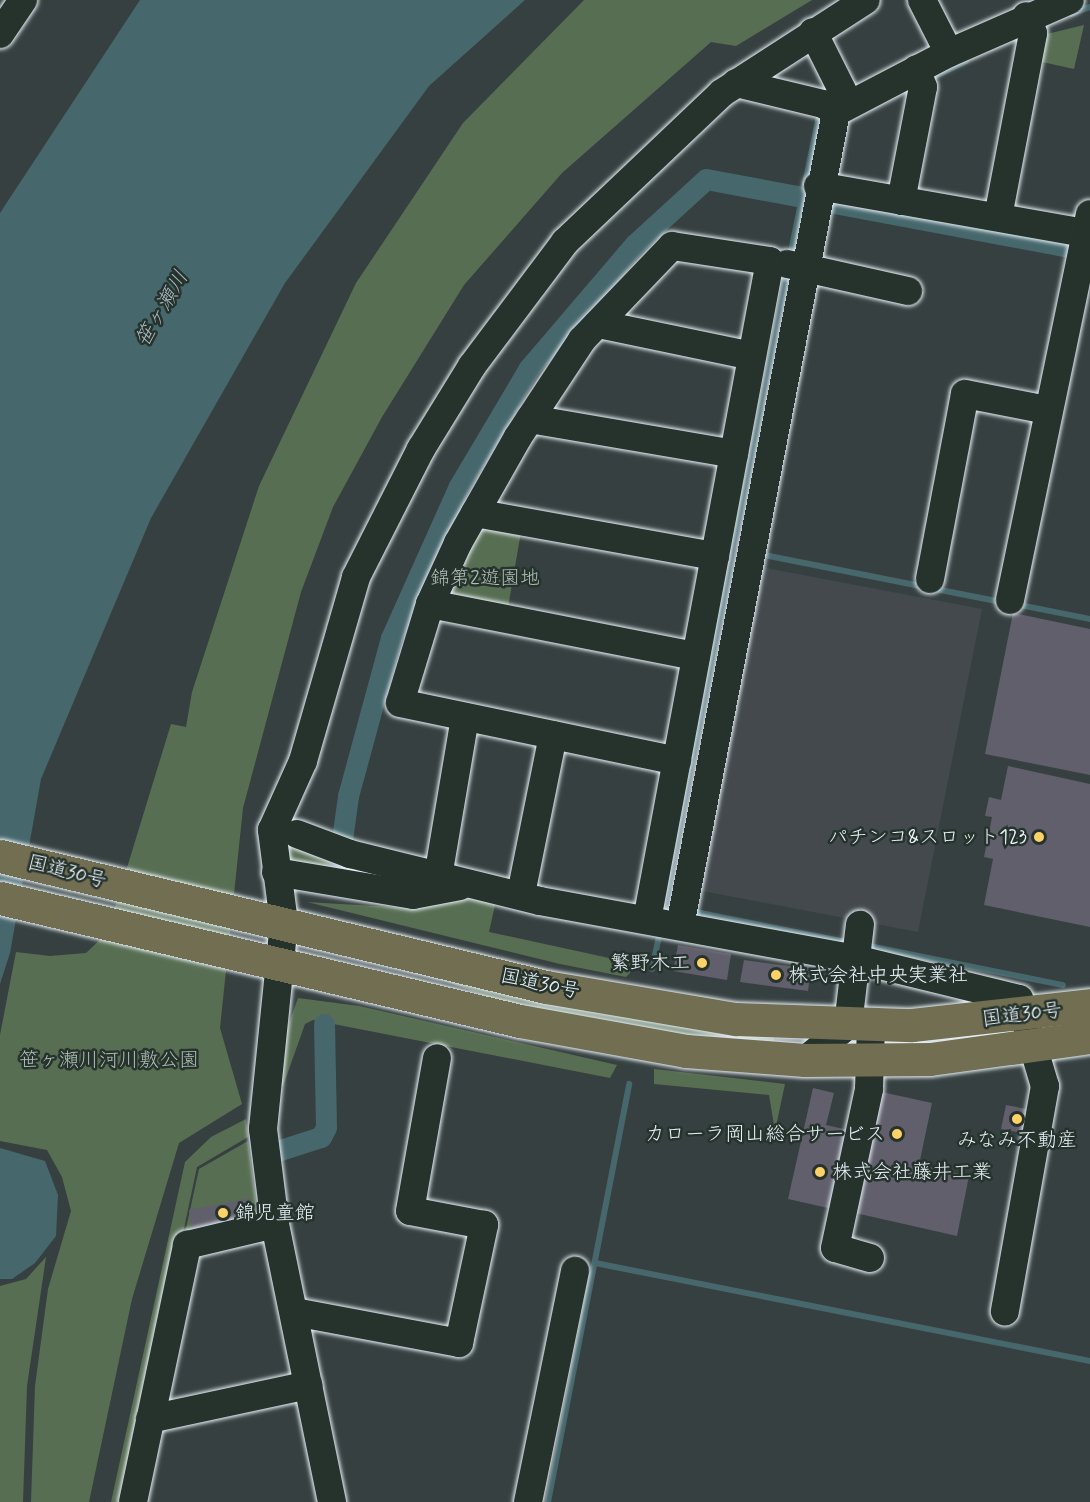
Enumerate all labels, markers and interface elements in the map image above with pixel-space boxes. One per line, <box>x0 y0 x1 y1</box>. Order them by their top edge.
water label: 笹ヶ瀬川 <box>130 266 194 352</box>
park label: 錦第2遊園地 <box>430 566 540 590</box>
place label: パチンコ&スロット123 <box>828 825 1027 849</box>
marker: パチンコ&スロット123 <box>1032 830 1046 844</box>
street label: 国道30号 <box>25 851 109 893</box>
place label: 繁野木工 <box>610 951 690 975</box>
marker: 繁野木工 <box>695 956 709 970</box>
place label: 株式会社中央実業社 <box>788 963 968 987</box>
street label: 国道30号 <box>498 964 582 1004</box>
marker: 株式会社中央実業社 <box>769 968 783 982</box>
street label: 国道30号 <box>981 998 1063 1032</box>
park label: 笹ヶ瀬川河川敷公園 <box>19 1048 199 1072</box>
marker: みなみ不動産 <box>1010 1112 1024 1126</box>
place label: カローラ岡山総合サービス <box>645 1122 885 1146</box>
marker: カローラ岡山総合サービス <box>890 1127 904 1141</box>
place label: みなみ不動産 <box>957 1128 1077 1152</box>
place label: 株式会社藤井工業 <box>832 1160 992 1184</box>
marker: 株式会社藤井工業 <box>813 1165 827 1179</box>
place label: 錦児童館 <box>235 1201 315 1225</box>
marker: 錦児童館 <box>216 1206 230 1220</box>

